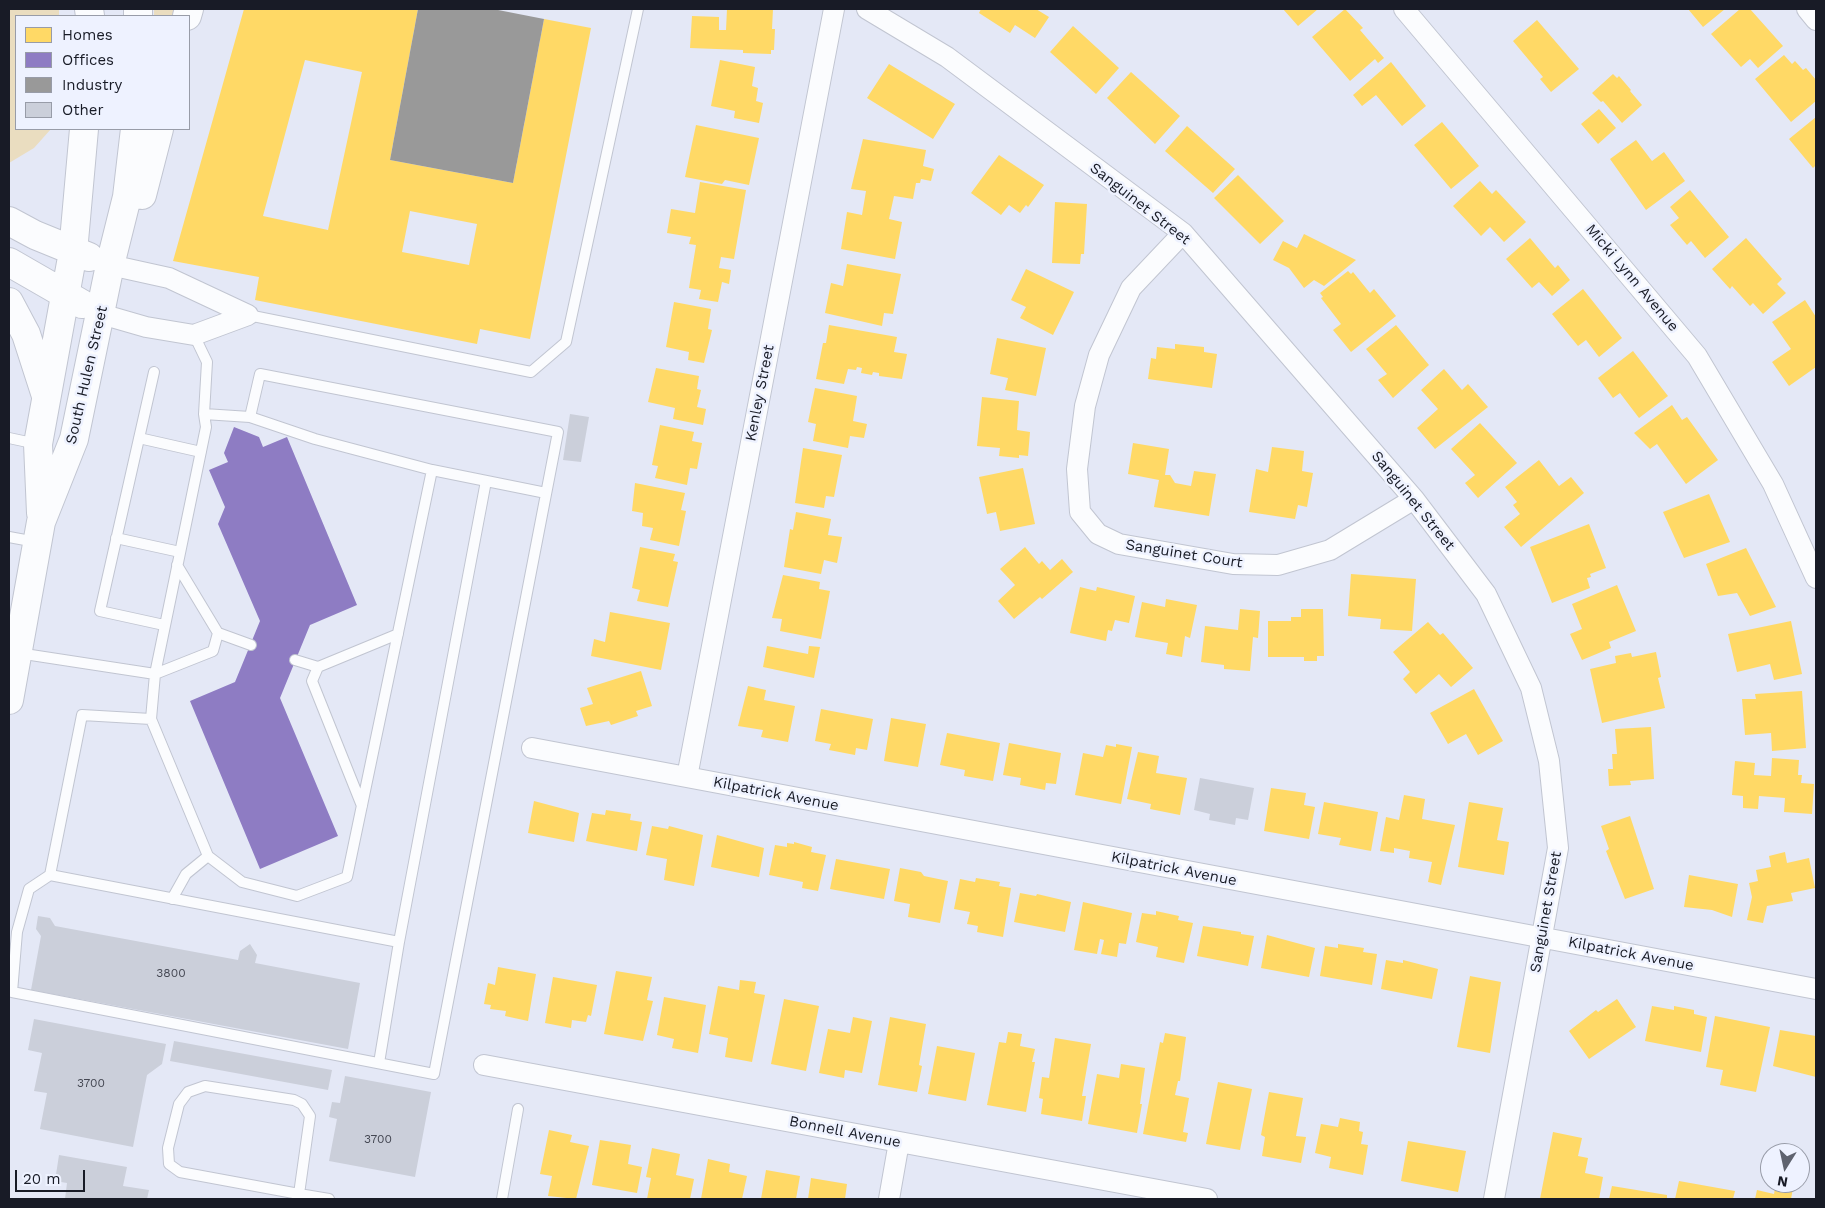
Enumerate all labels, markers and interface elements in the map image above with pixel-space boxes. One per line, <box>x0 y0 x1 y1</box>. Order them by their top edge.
legend <box>15 15 190 130</box>
text: Homes <box>62 26 113 44</box>
text: Offices <box>62 51 114 69</box>
text: Industry <box>62 76 122 94</box>
text: Other <box>62 101 104 119</box>
street label: Sanguinet Street <box>1086 159 1194 249</box>
street label: Micki Lynn Avenue <box>1582 221 1682 335</box>
street label: South Hulen Street <box>62 304 112 446</box>
street label: Kenley Street <box>742 343 778 443</box>
street label: Sanguinet Street <box>1367 448 1459 554</box>
street label: Sanguinet Court <box>1124 536 1244 572</box>
street label: Kilpatrick Avenue <box>712 773 840 815</box>
street label: Kilpatrick Avenue <box>1110 848 1238 890</box>
street label: Sanguinet Street <box>1526 850 1566 974</box>
street label: Kilpatrick Avenue <box>1567 933 1695 975</box>
house number: 3800 <box>156 966 186 980</box>
house number: 3700 <box>77 1076 105 1090</box>
street label: Bonnell Avenue <box>788 1112 902 1152</box>
house number: 3700 <box>364 1132 392 1146</box>
north arrow <box>1760 1143 1810 1193</box>
scale bar <box>18 1160 88 1192</box>
text: 20 m <box>23 1170 61 1188</box>
text: N <box>1776 1173 1789 1191</box>

